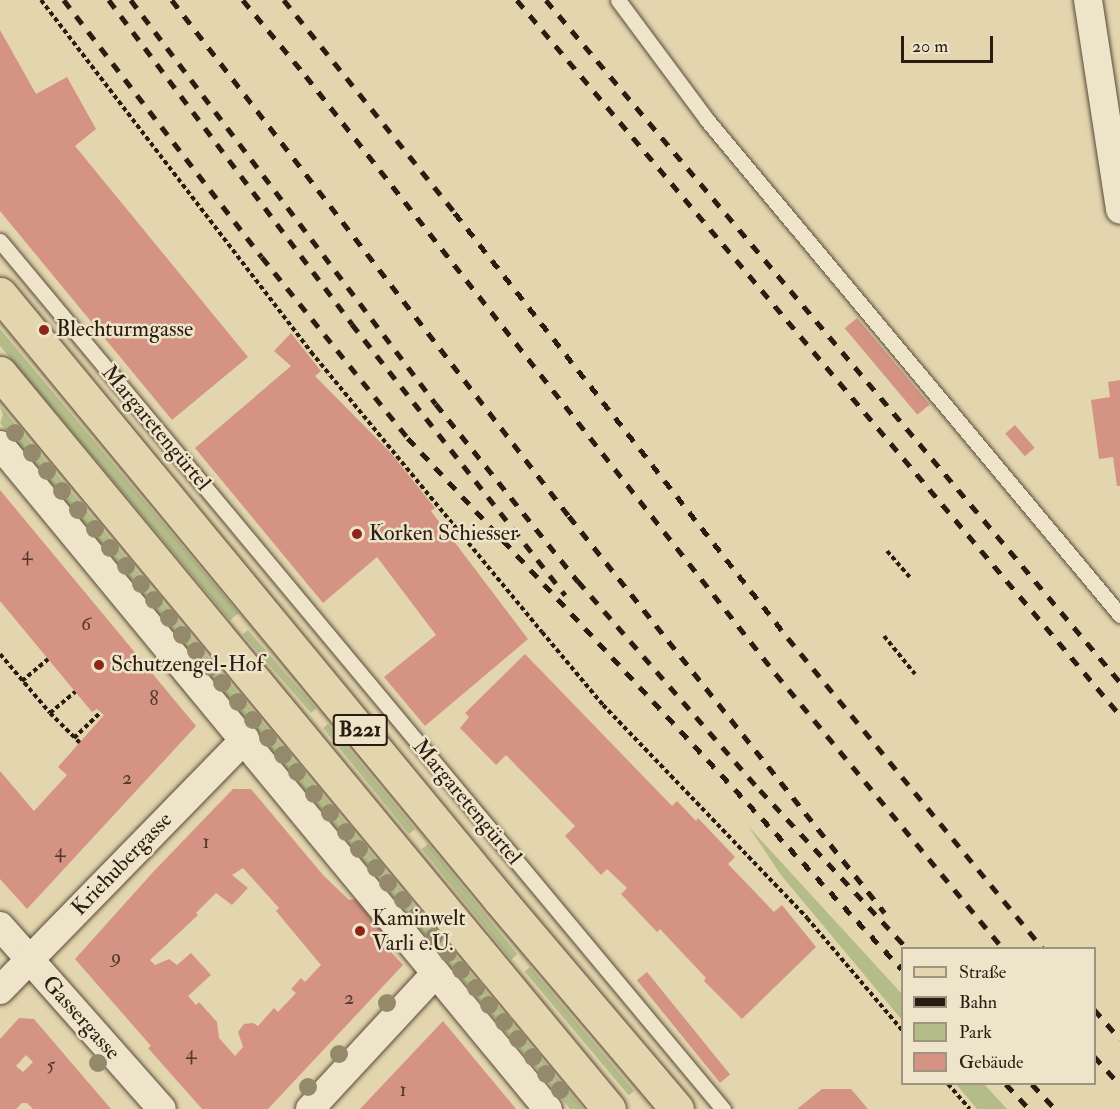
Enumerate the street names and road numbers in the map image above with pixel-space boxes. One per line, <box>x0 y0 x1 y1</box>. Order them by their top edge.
street label: Margaretengürtel <box>96 360 216 496</box>
road number: B221 <box>332 712 388 748</box>
street label: Margaretengürtel <box>407 734 527 870</box>
street label: Kriehubergasse <box>66 807 178 921</box>
street label: Gassergasse <box>36 970 126 1066</box>

